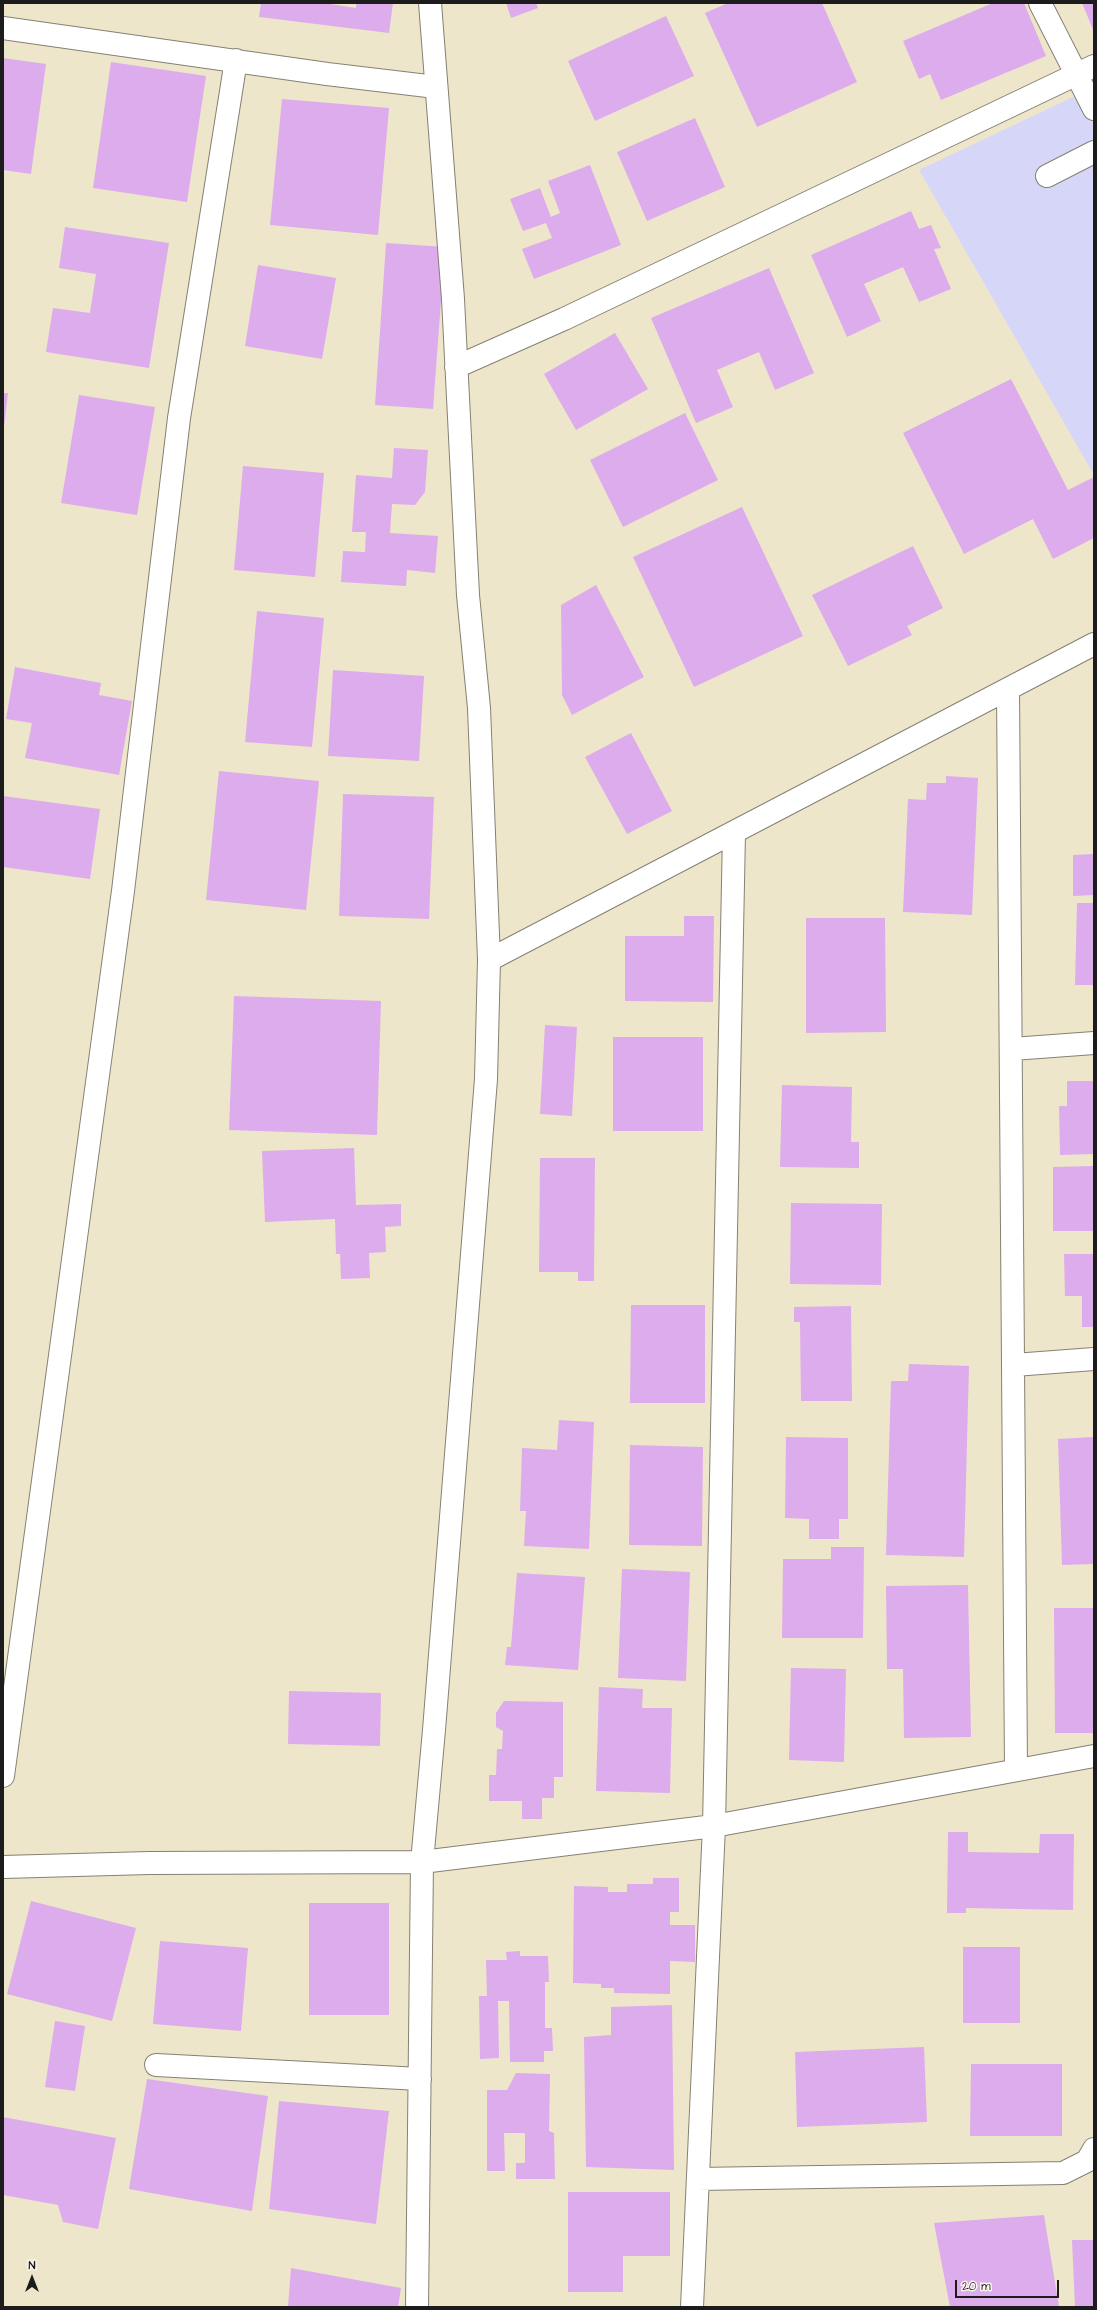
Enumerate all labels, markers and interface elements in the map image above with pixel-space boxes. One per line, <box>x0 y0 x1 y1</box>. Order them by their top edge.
north arrow <box>12 2258 52 2298</box>
text: N <box>29 2258 35 2273</box>
scale bar <box>957 2272 1061 2298</box>
text: 20 m <box>962 2278 991 2295</box>

